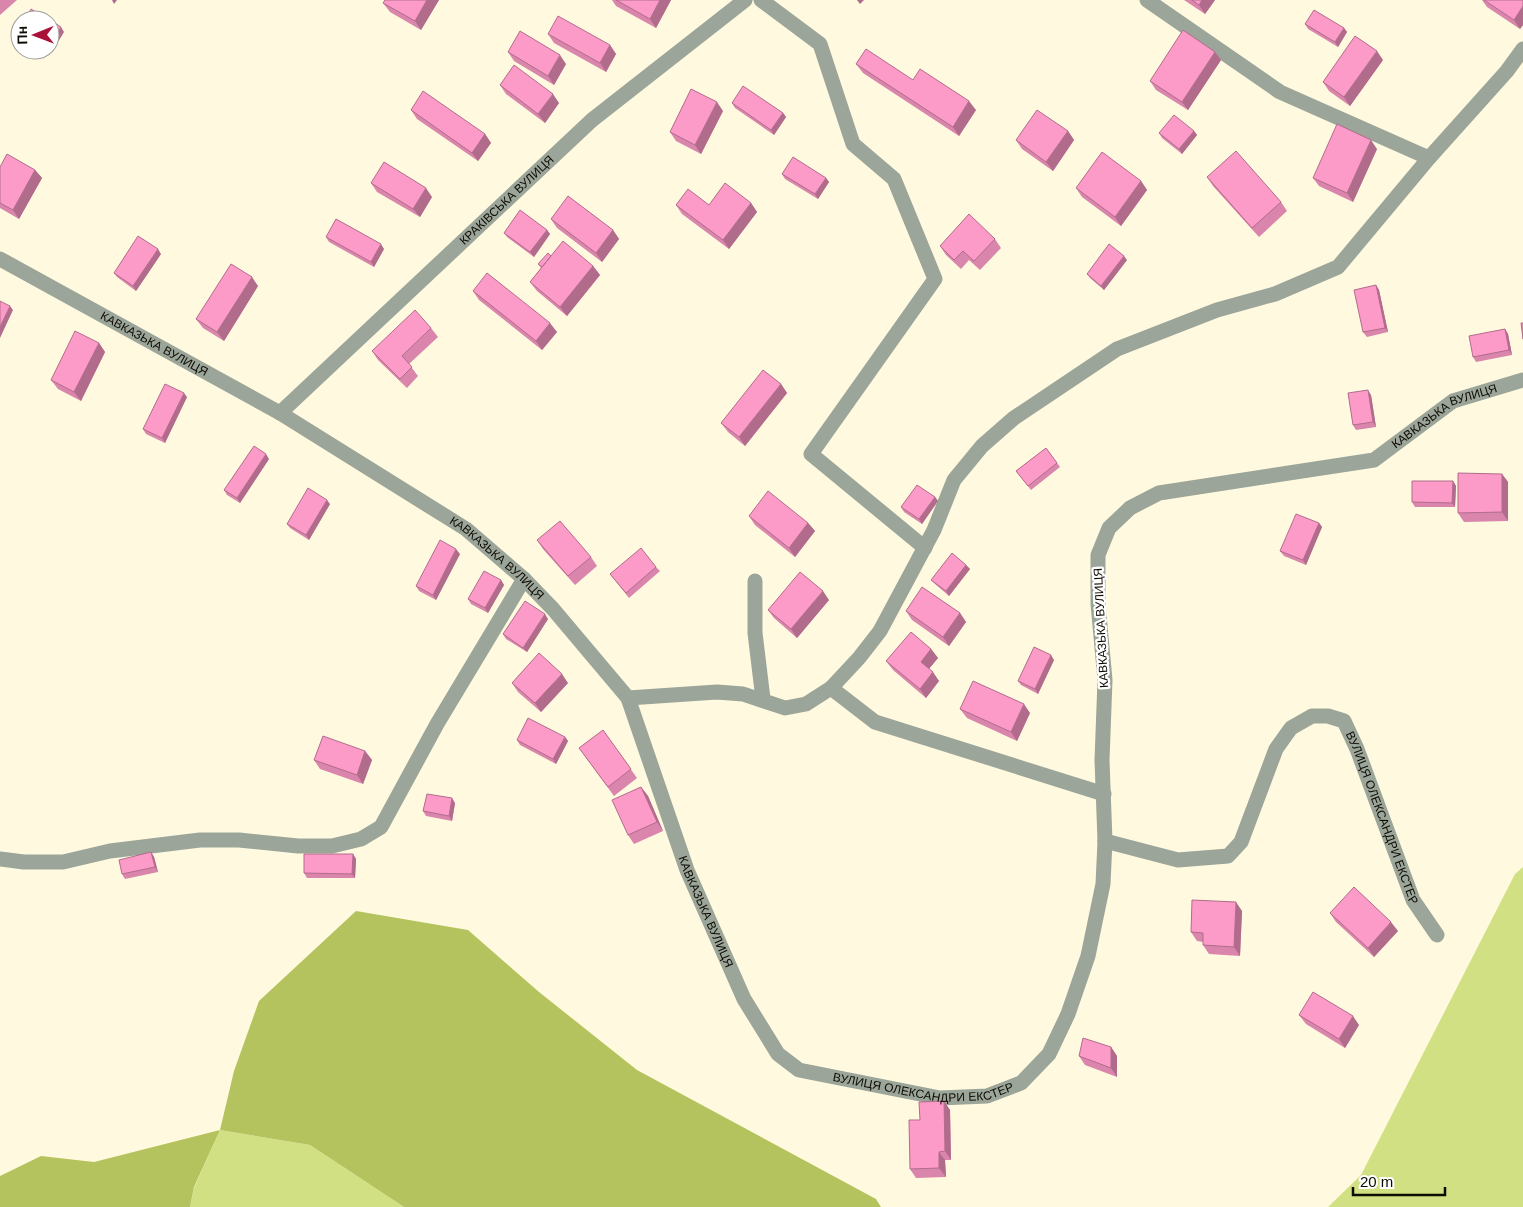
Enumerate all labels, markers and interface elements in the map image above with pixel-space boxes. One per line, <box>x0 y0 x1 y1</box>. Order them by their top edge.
north arrow <box>10 10 60 60</box>
text: Пн <box>14 26 30 45</box>
street label: КРАКІВСЬКА ВУЛИЦЯ <box>457 153 557 248</box>
street label: КАВКАЗЬКА ВУЛИЦЯ <box>98 309 210 379</box>
street label: КАВКАЗЬКА ВУЛИЦЯ <box>1389 381 1499 451</box>
street label: КАВКАЗЬКА ВУЛИЦЯ <box>447 514 547 602</box>
street label: КАВКАЗЬКА ВУЛИЦЯ <box>1091 568 1111 688</box>
street label: ВУЛИЦЯ ОЛЕКСАНДРИ ЕКСТЕР <box>1343 729 1421 907</box>
street label: КАВКАЗЬКА ВУЛИЦЯ <box>676 854 736 970</box>
street label: ВУЛИЦЯ ОЛЕКСАНДРИ ЕКСТЕР <box>832 1070 1015 1105</box>
scale bar <box>1353 1164 1446 1196</box>
text: 20 m <box>1360 1173 1393 1190</box>

